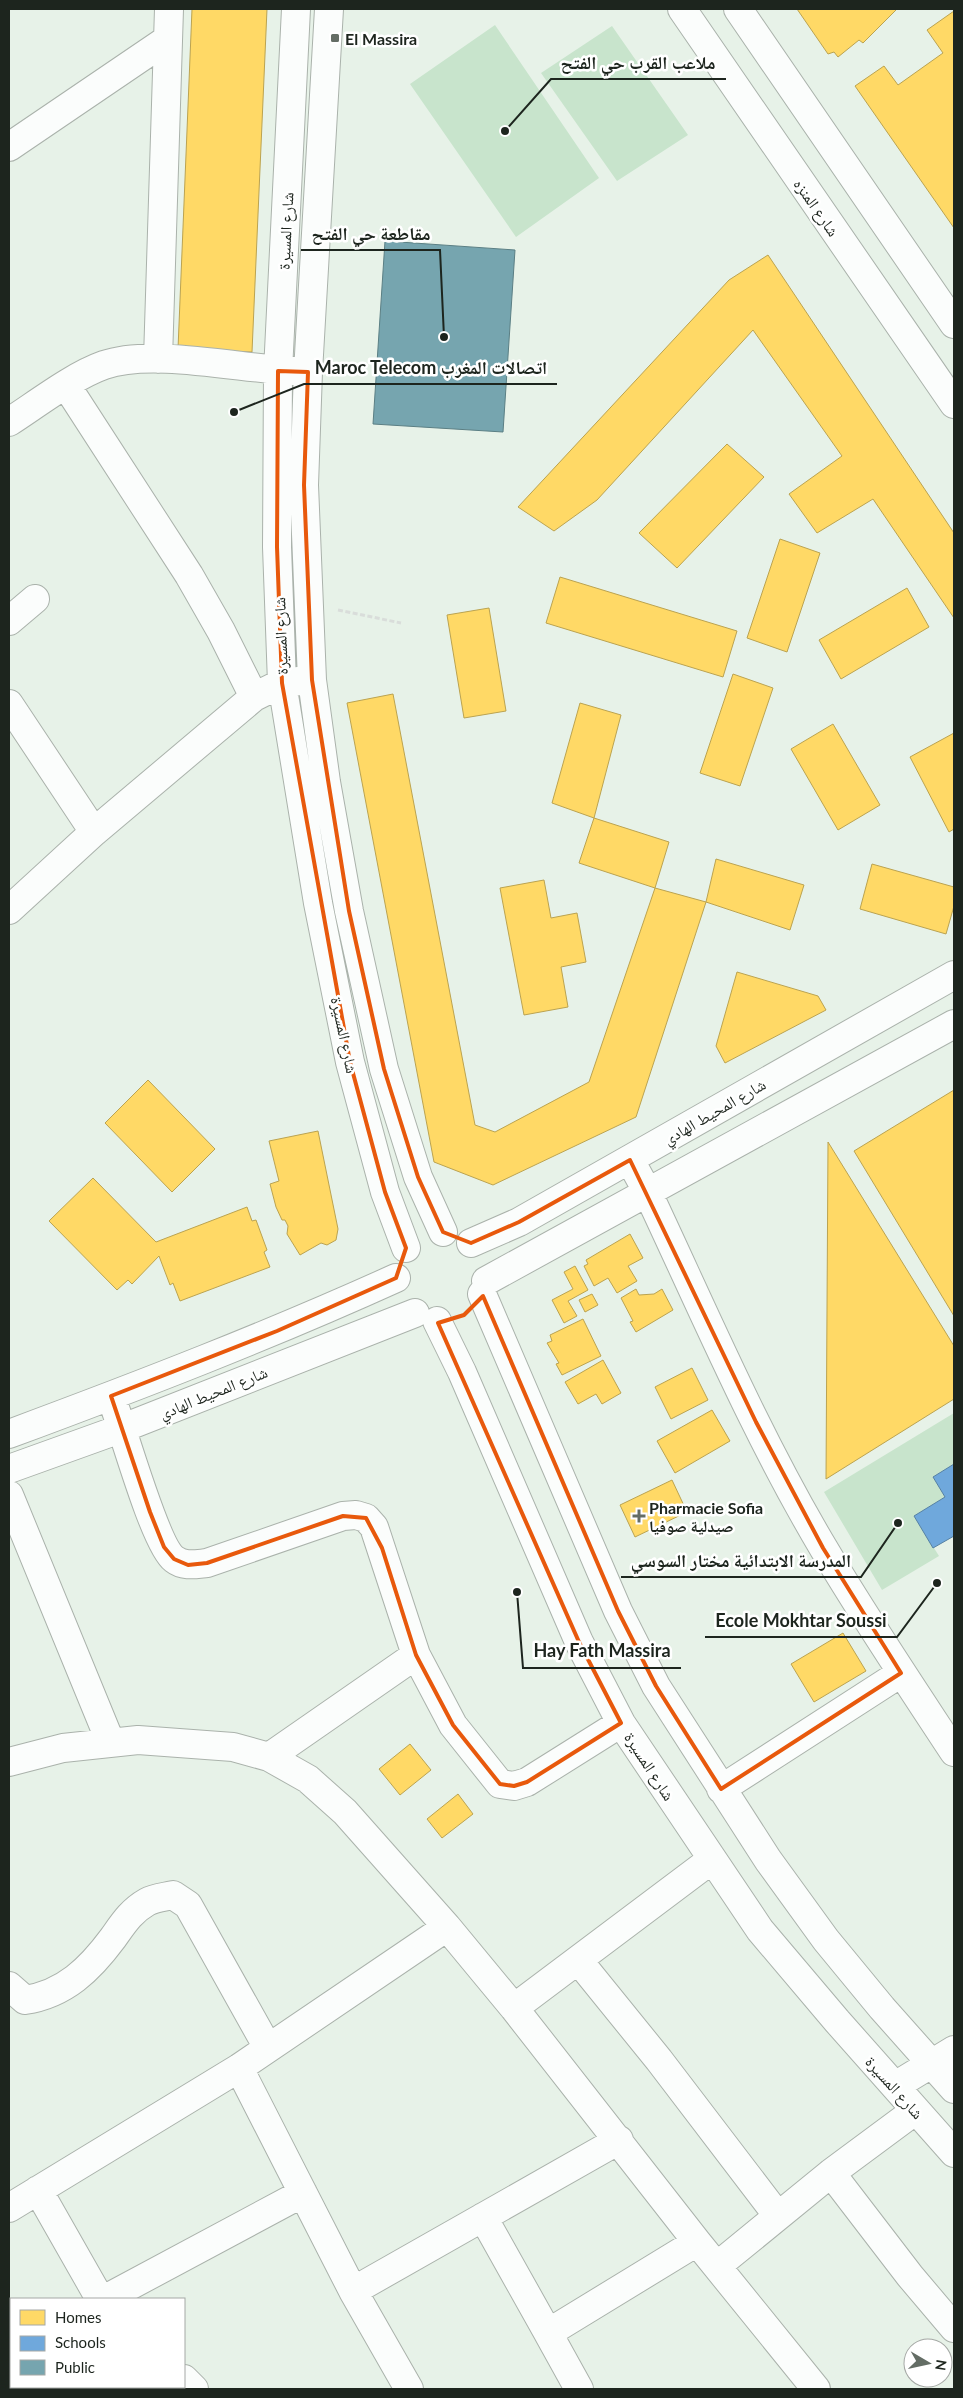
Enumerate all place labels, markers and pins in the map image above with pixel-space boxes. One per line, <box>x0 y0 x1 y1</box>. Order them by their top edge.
place label: El Massira <box>345 29 417 48</box>
marker: El Massira <box>329 32 341 44</box>
callout: ملاعب القرب حي الفتح <box>551 46 726 79</box>
callout: مقاطعة حي الفتح <box>301 217 440 250</box>
callout: Maroc Telecom اتصالات المغرب <box>304 351 557 384</box>
place label: Pharmacie Sofia صيدلية صوفيا <box>649 1498 763 1535</box>
marker: Pharmacie Sofia صيدلية صوفيا <box>633 1510 645 1522</box>
callout: المدرسة الابتدائية مختار السوسي <box>621 1544 861 1577</box>
callout: Ecole Mokhtar Soussi <box>705 1604 897 1637</box>
callout: Hay Fath Massira <box>523 1635 681 1668</box>

